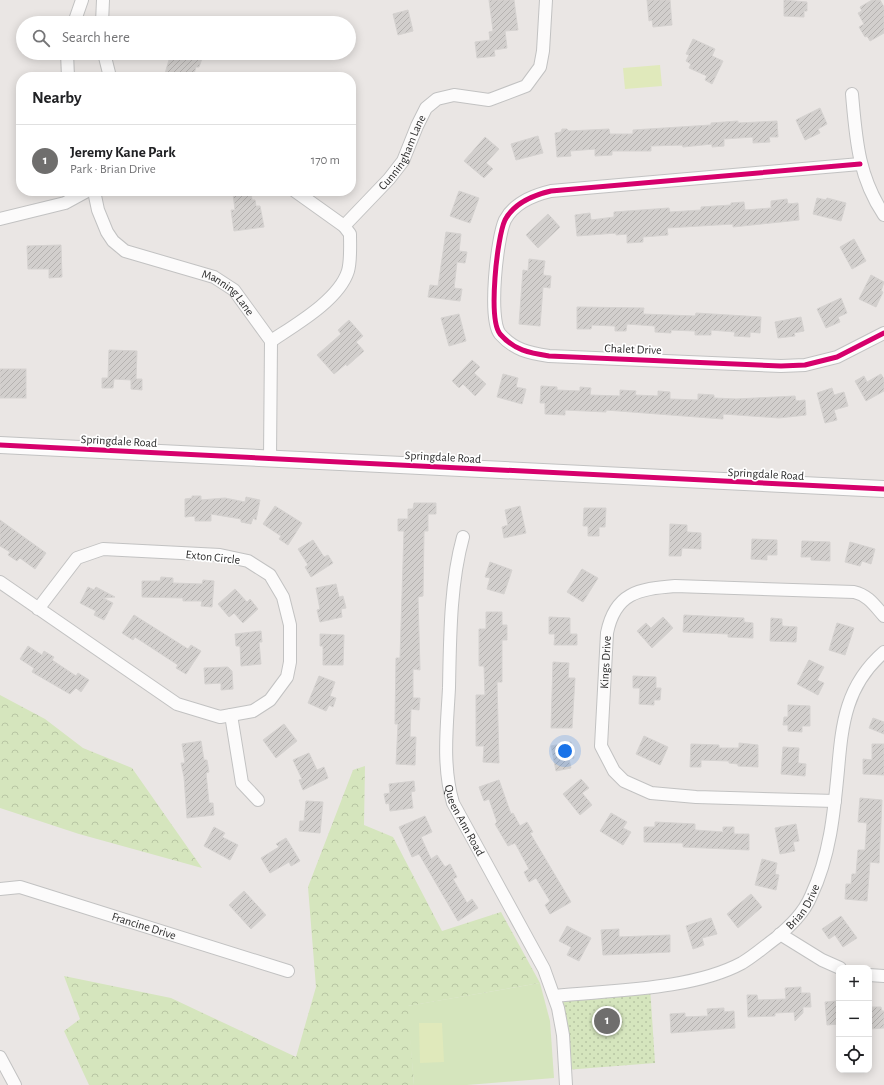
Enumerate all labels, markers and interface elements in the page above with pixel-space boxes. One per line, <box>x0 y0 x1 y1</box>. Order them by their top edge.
search box <box>16 16 356 60</box>
icon: search <box>30 27 52 49</box>
text: Search here <box>62 30 130 45</box>
text: Nearby <box>32 89 82 106</box>
street label: Cunningham Lane <box>376 113 428 192</box>
text: Jeremy Kane Park <box>70 145 176 160</box>
text: 1 <box>43 154 47 167</box>
text: 170 m <box>311 154 340 167</box>
text: Park · Brian Drive <box>70 163 156 176</box>
street label: Manning Lane <box>200 268 256 318</box>
street label: Chalet Drive <box>604 342 662 356</box>
street label: Springdale Road <box>80 433 158 449</box>
street label: Springdale Road <box>404 449 482 465</box>
street label: Springdale Road <box>727 466 805 482</box>
street label: Exton Circle <box>185 548 241 566</box>
street label: Kings Drive <box>598 635 613 689</box>
your location <box>555 741 575 761</box>
street label: Queen Ann Road <box>442 784 487 858</box>
street label: Brian Drive <box>784 882 822 932</box>
street label: Francine Drive <box>110 910 177 942</box>
map controls <box>836 965 872 1073</box>
button: + <box>836 965 872 1001</box>
button: − <box>836 1001 872 1037</box>
pin: 1 <box>594 1006 620 1036</box>
button: locate <box>836 1037 872 1073</box>

